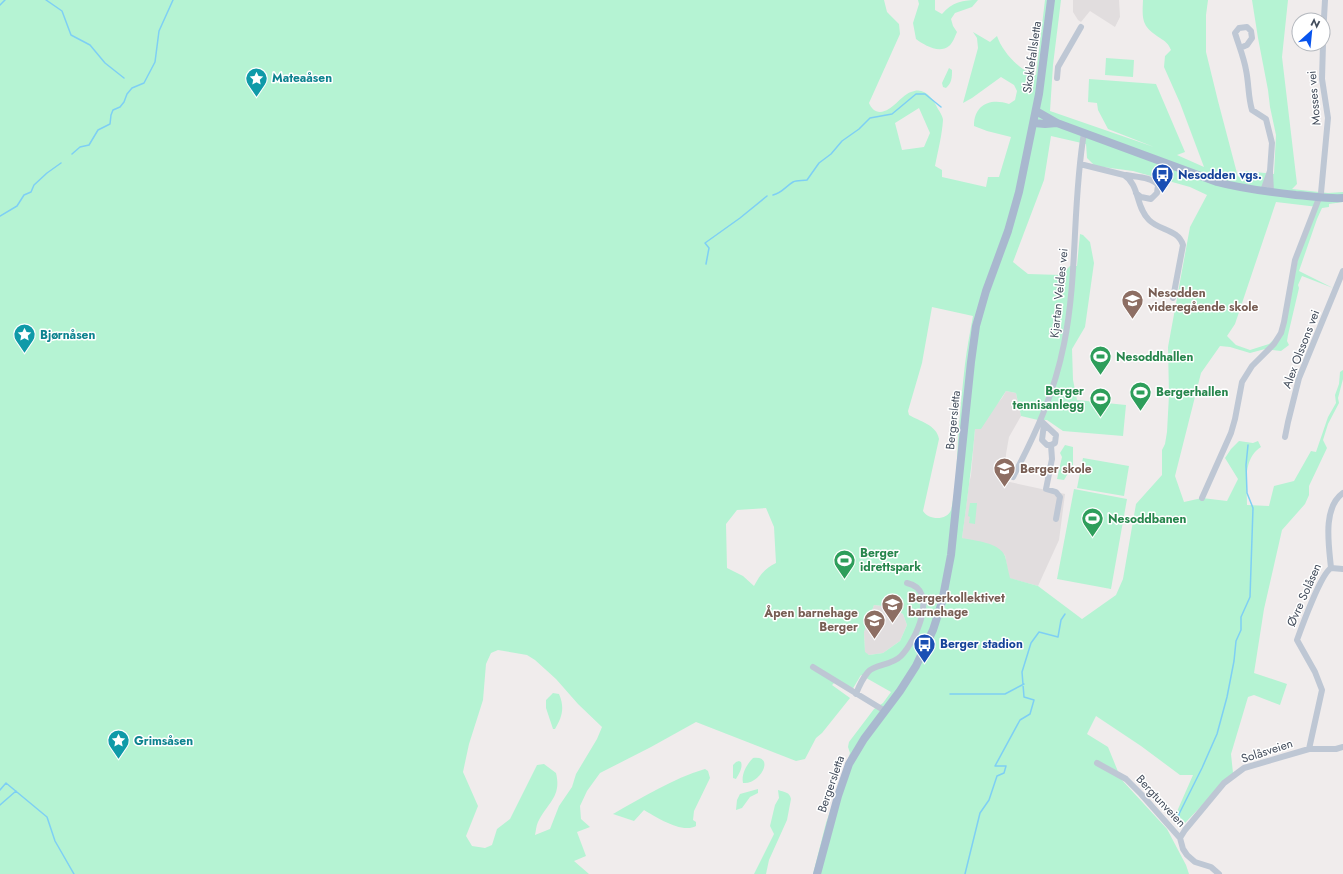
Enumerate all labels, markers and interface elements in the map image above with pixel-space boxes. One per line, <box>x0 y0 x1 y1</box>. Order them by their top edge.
north arrow <box>1291 12 1331 52</box>
text: N <box>1308 14 1323 32</box>
street label: Skoklefallsletta <box>1018 20 1046 94</box>
place icon: Mateaåsen <box>244 65 270 98</box>
place label: Mateaåsen <box>272 69 332 87</box>
street label: Mosses vei <box>1303 70 1325 126</box>
bus stop icon: Nesodden vgs. <box>1149 162 1175 195</box>
place label: Nesodden vgs. <box>1178 166 1262 184</box>
street label: Kjartan Veldes vei <box>1045 247 1073 339</box>
place label: Nesodden videregående skole <box>1147 284 1259 316</box>
school or university icon: Nesodden videregående skole <box>1119 287 1145 320</box>
street label: Alex Olssons vei <box>1278 307 1324 391</box>
place icon: Bjørnåsen <box>12 322 38 355</box>
place label: Bjørnåsen <box>40 326 95 344</box>
sports icon: Nesoddhallen <box>1088 344 1114 377</box>
place label: Nesoddhallen <box>1116 348 1193 366</box>
sports icon: Bergerhallen <box>1128 379 1154 412</box>
place label: Berger tennisanlegg <box>1013 382 1084 414</box>
place label: Bergerhallen <box>1156 383 1228 401</box>
sports icon: Berger tennisanlegg <box>1087 385 1113 418</box>
street label: Bergersletta <box>941 389 965 450</box>
school or university icon: Berger skole <box>992 456 1018 489</box>
place label: Berger skole <box>1020 460 1092 478</box>
sports icon: Nesoddbanen <box>1079 506 1105 539</box>
place label: Nesoddbanen <box>1108 510 1186 528</box>
place label: Berger idrettspark <box>860 544 921 576</box>
sports icon: Berger idrettspark <box>831 547 857 580</box>
street label: Øvre Solåsen <box>1282 560 1326 630</box>
place label: Bergerkollektivet barnehage <box>908 589 1005 621</box>
school or university icon: Bergerkollektivet barnehage <box>880 592 906 625</box>
place label: Åpen barnehage Berger <box>763 604 858 636</box>
school or university icon: Åpen barnehage Berger <box>861 607 887 640</box>
bus stop icon: Berger stadion <box>911 631 937 664</box>
place label: Berger stadion <box>940 635 1023 653</box>
place icon: Grimsåsen <box>105 728 131 761</box>
place label: Grimsåsen <box>134 732 193 750</box>
street label: Solåsveien <box>1239 734 1295 768</box>
street label: Bergersletta <box>813 753 849 815</box>
street label: Bergtunveien <box>1132 771 1190 831</box>

